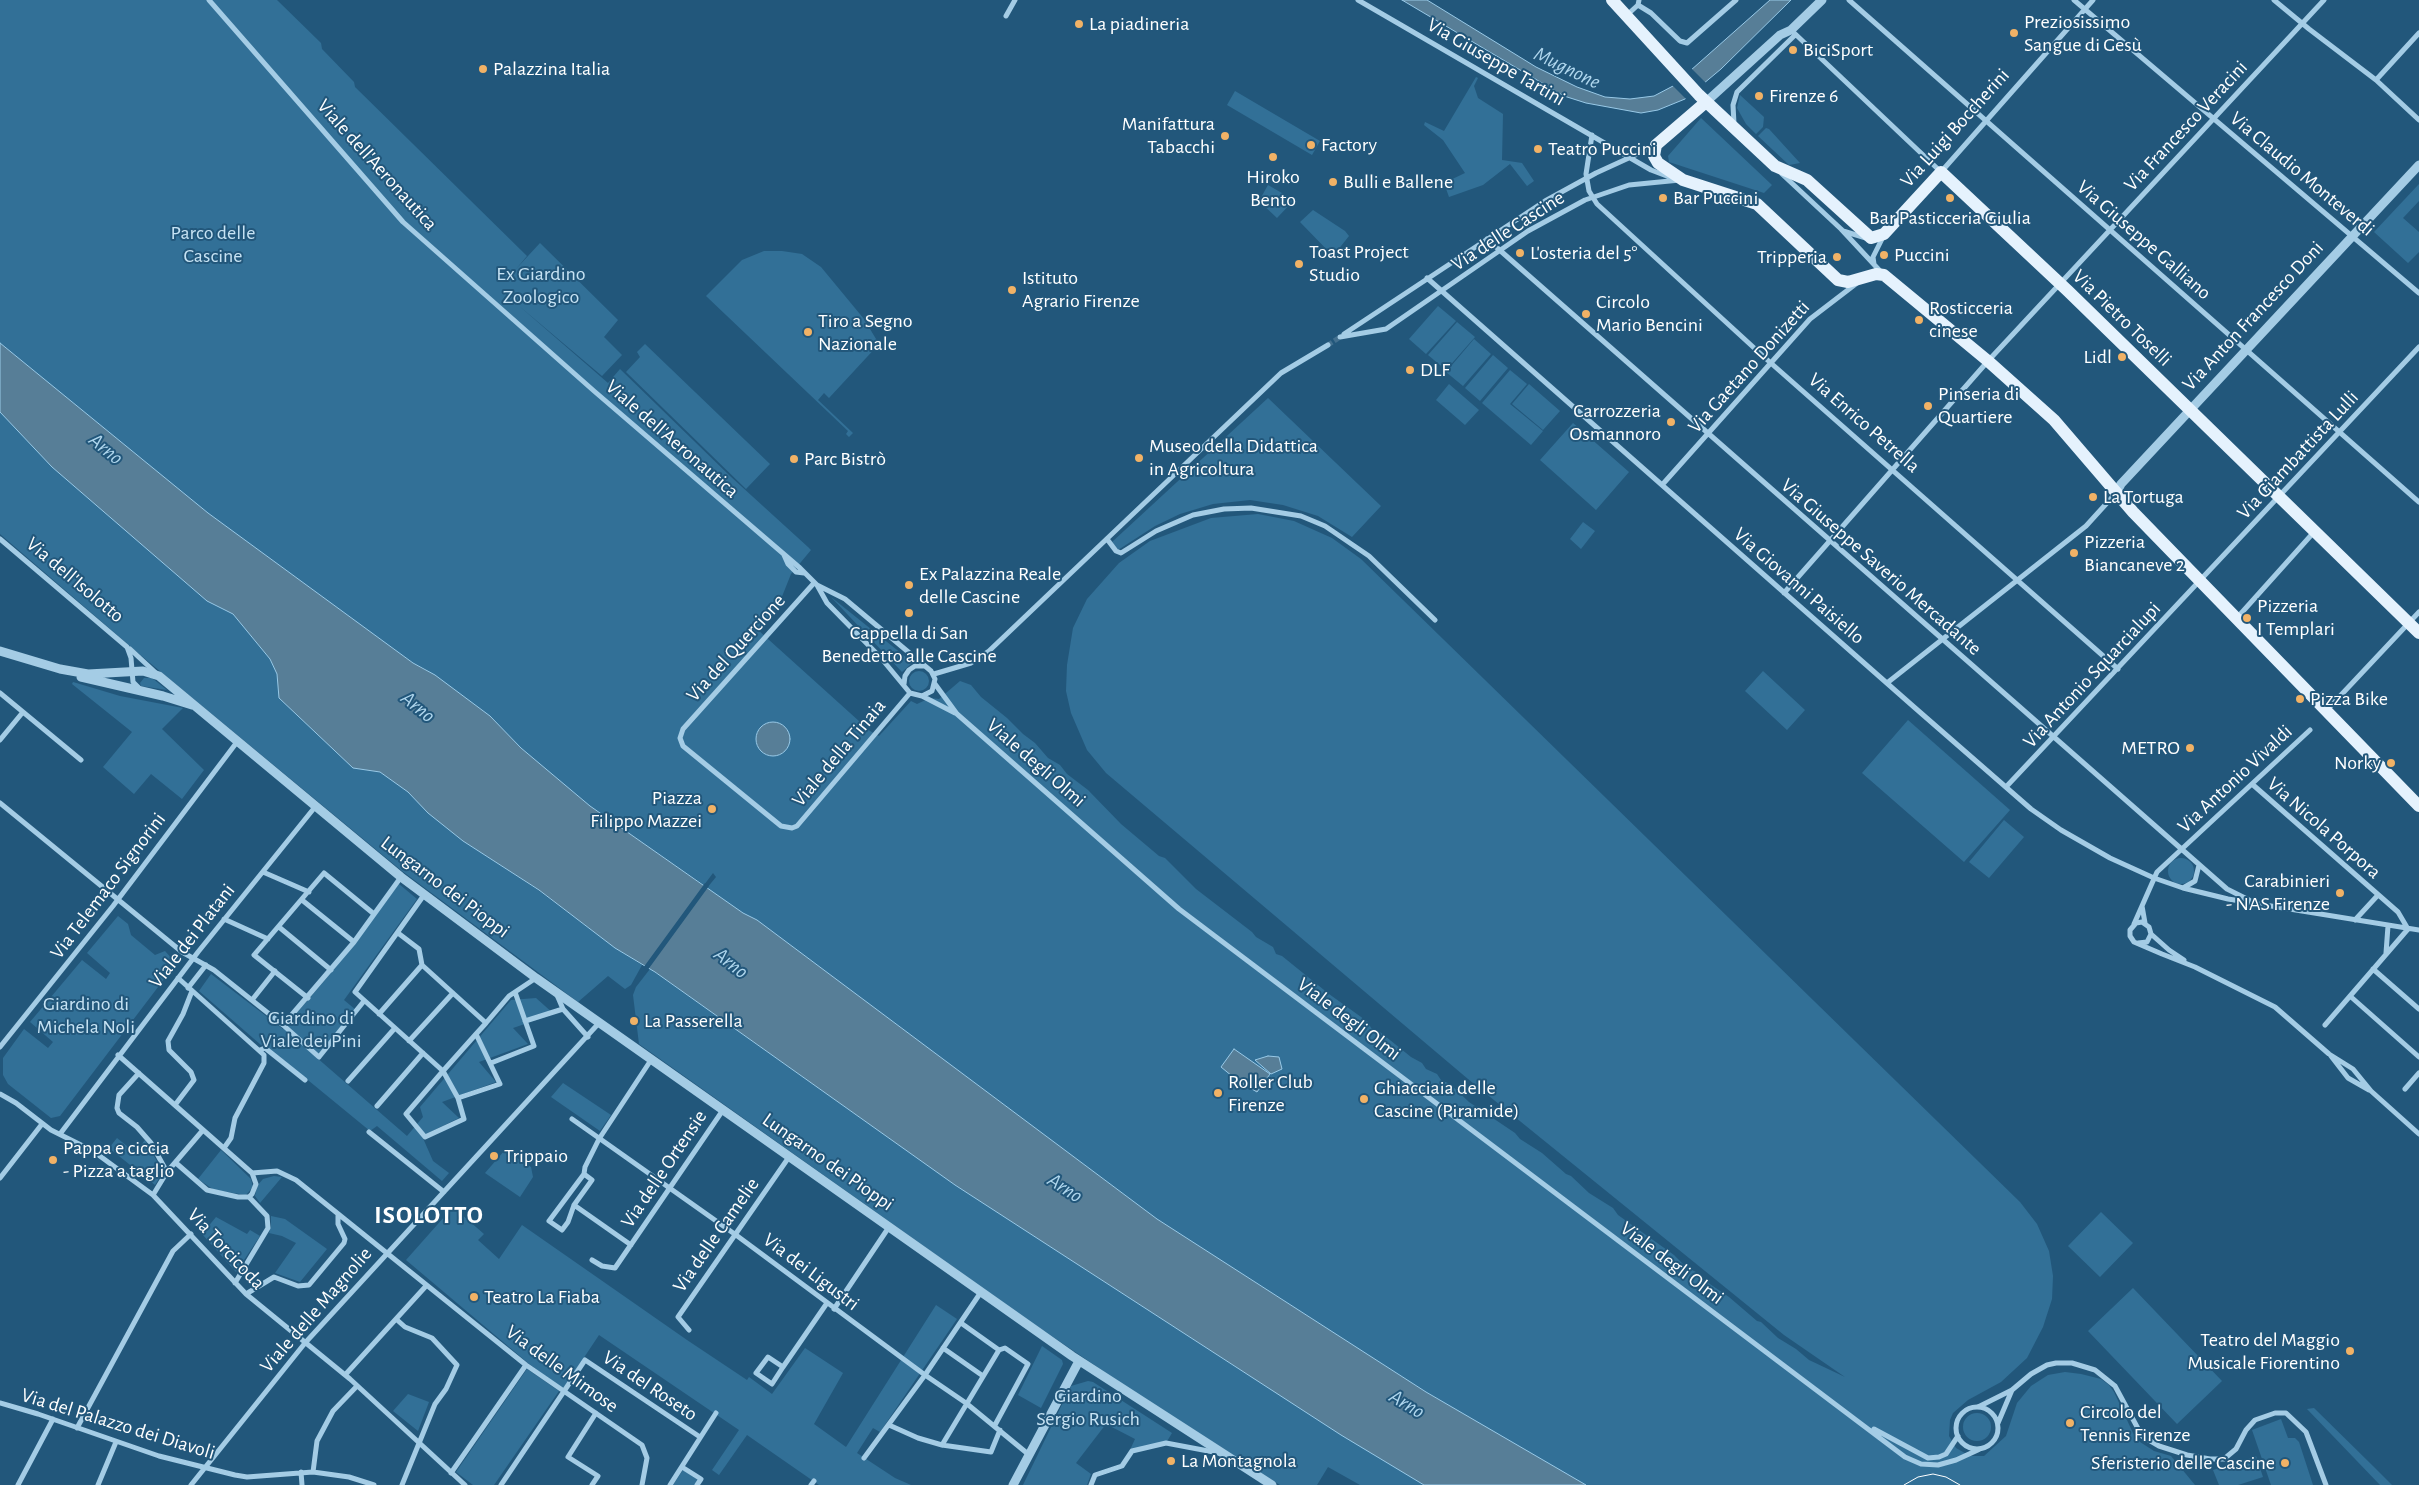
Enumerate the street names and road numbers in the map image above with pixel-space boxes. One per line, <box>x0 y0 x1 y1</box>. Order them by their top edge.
street label: Via Giuseppe Tartini <box>1423 13 1569 111</box>
street label: Via Francesco Veracini <box>2119 56 2253 196</box>
street label: Via Luigi Boccherini <box>1895 64 2015 192</box>
street label: Viale dell'Aeronautica <box>312 94 442 236</box>
street label: Via Claudio Monteverdi <box>2225 107 2379 241</box>
street label: Via Giuseppe Galliano <box>2072 175 2216 305</box>
street label: Via delle Cascine <box>1447 186 1569 276</box>
street label: Via Anton Francesco Doni <box>2177 236 2329 396</box>
street label: Via Pietro Toselli <box>2067 265 2177 371</box>
street label: Via Gaetano Donizetti <box>1683 296 1815 438</box>
street label: Via Enrico Petrella <box>1803 368 1925 478</box>
street label: Viale dell'Aeronautica <box>601 375 743 503</box>
street label: Via Giambattista Lulli <box>2232 386 2364 524</box>
street label: Via Giuseppe Saverio Mercadante <box>1776 473 1986 661</box>
street label: Via Giovanni Paisiello <box>1729 523 1869 649</box>
street label: Via dell'Isolotto <box>21 532 129 628</box>
street label: Via del Quercione <box>681 589 791 707</box>
street label: Via Antonio Squarcialupi <box>2018 597 2166 753</box>
street label: Viale della Tinaia <box>787 694 891 812</box>
street label: Viale degli Olmi <box>982 713 1090 813</box>
street label: Via Antonio Vivaldi <box>2173 720 2297 838</box>
street label: Via Nicola Porpora <box>2262 772 2386 884</box>
street label: Via Telemaco Signorini <box>45 808 171 964</box>
street label: Lungarno dei Pioppi <box>376 831 514 943</box>
street label: Viale dei Platani <box>144 879 240 993</box>
street label: Viale degli Olmi <box>1292 972 1406 1066</box>
street label: Via delle Ortensie <box>616 1106 712 1232</box>
street label: Lungarno dei Pioppi <box>758 1108 898 1216</box>
street label: Via delle Camelie <box>668 1173 764 1297</box>
street label: Via Torcicoda <box>182 1203 270 1295</box>
street label: Viale degli Olmi <box>1615 1216 1729 1310</box>
street label: Via dei Ligustri <box>758 1228 864 1316</box>
street label: Viale delle Magnolie <box>255 1242 377 1378</box>
street label: Via delle Mimose <box>501 1320 623 1418</box>
street label: Via del Roseto <box>598 1346 702 1426</box>
street label: Via del Palazzo dei Diavoli <box>18 1383 218 1465</box>

